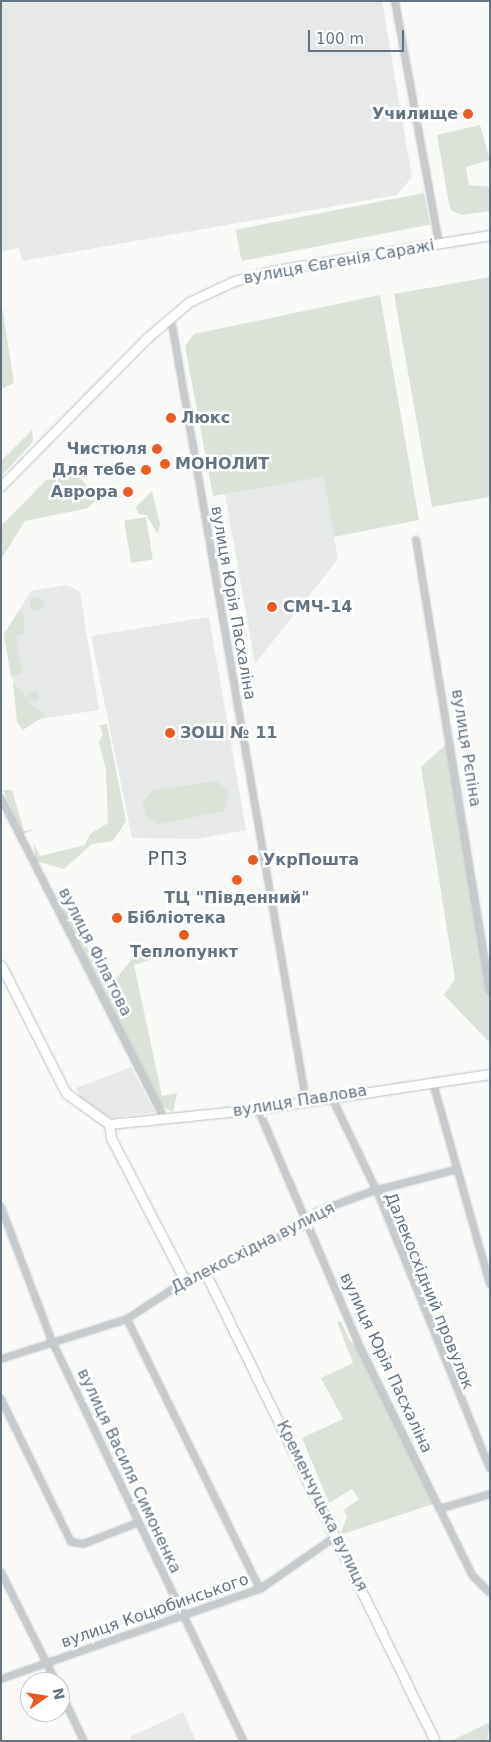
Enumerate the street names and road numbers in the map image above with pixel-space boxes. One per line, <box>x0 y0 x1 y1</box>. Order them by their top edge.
street label: вулиця Євгенія Саражі <box>242 236 436 288</box>
street label: вулиця Юрія Пасхаліна <box>206 505 260 701</box>
street label: вулиця Рєпіна <box>447 688 485 808</box>
street label: вулиця Філатова <box>54 885 136 1019</box>
street label: вулиця Павлова <box>232 1081 368 1121</box>
street label: Далекосхідний провулок <box>381 1190 477 1392</box>
street label: Далекосхідна вулиця <box>168 1198 338 1298</box>
street label: вулиця Юрія Пасхаліна <box>336 1270 436 1456</box>
street label: вулиця Василя Симоненка <box>73 1366 185 1576</box>
street label: Кременчуцька вулиця <box>272 1417 372 1595</box>
street label: вулиця Коцюбинського <box>59 1570 251 1652</box>

